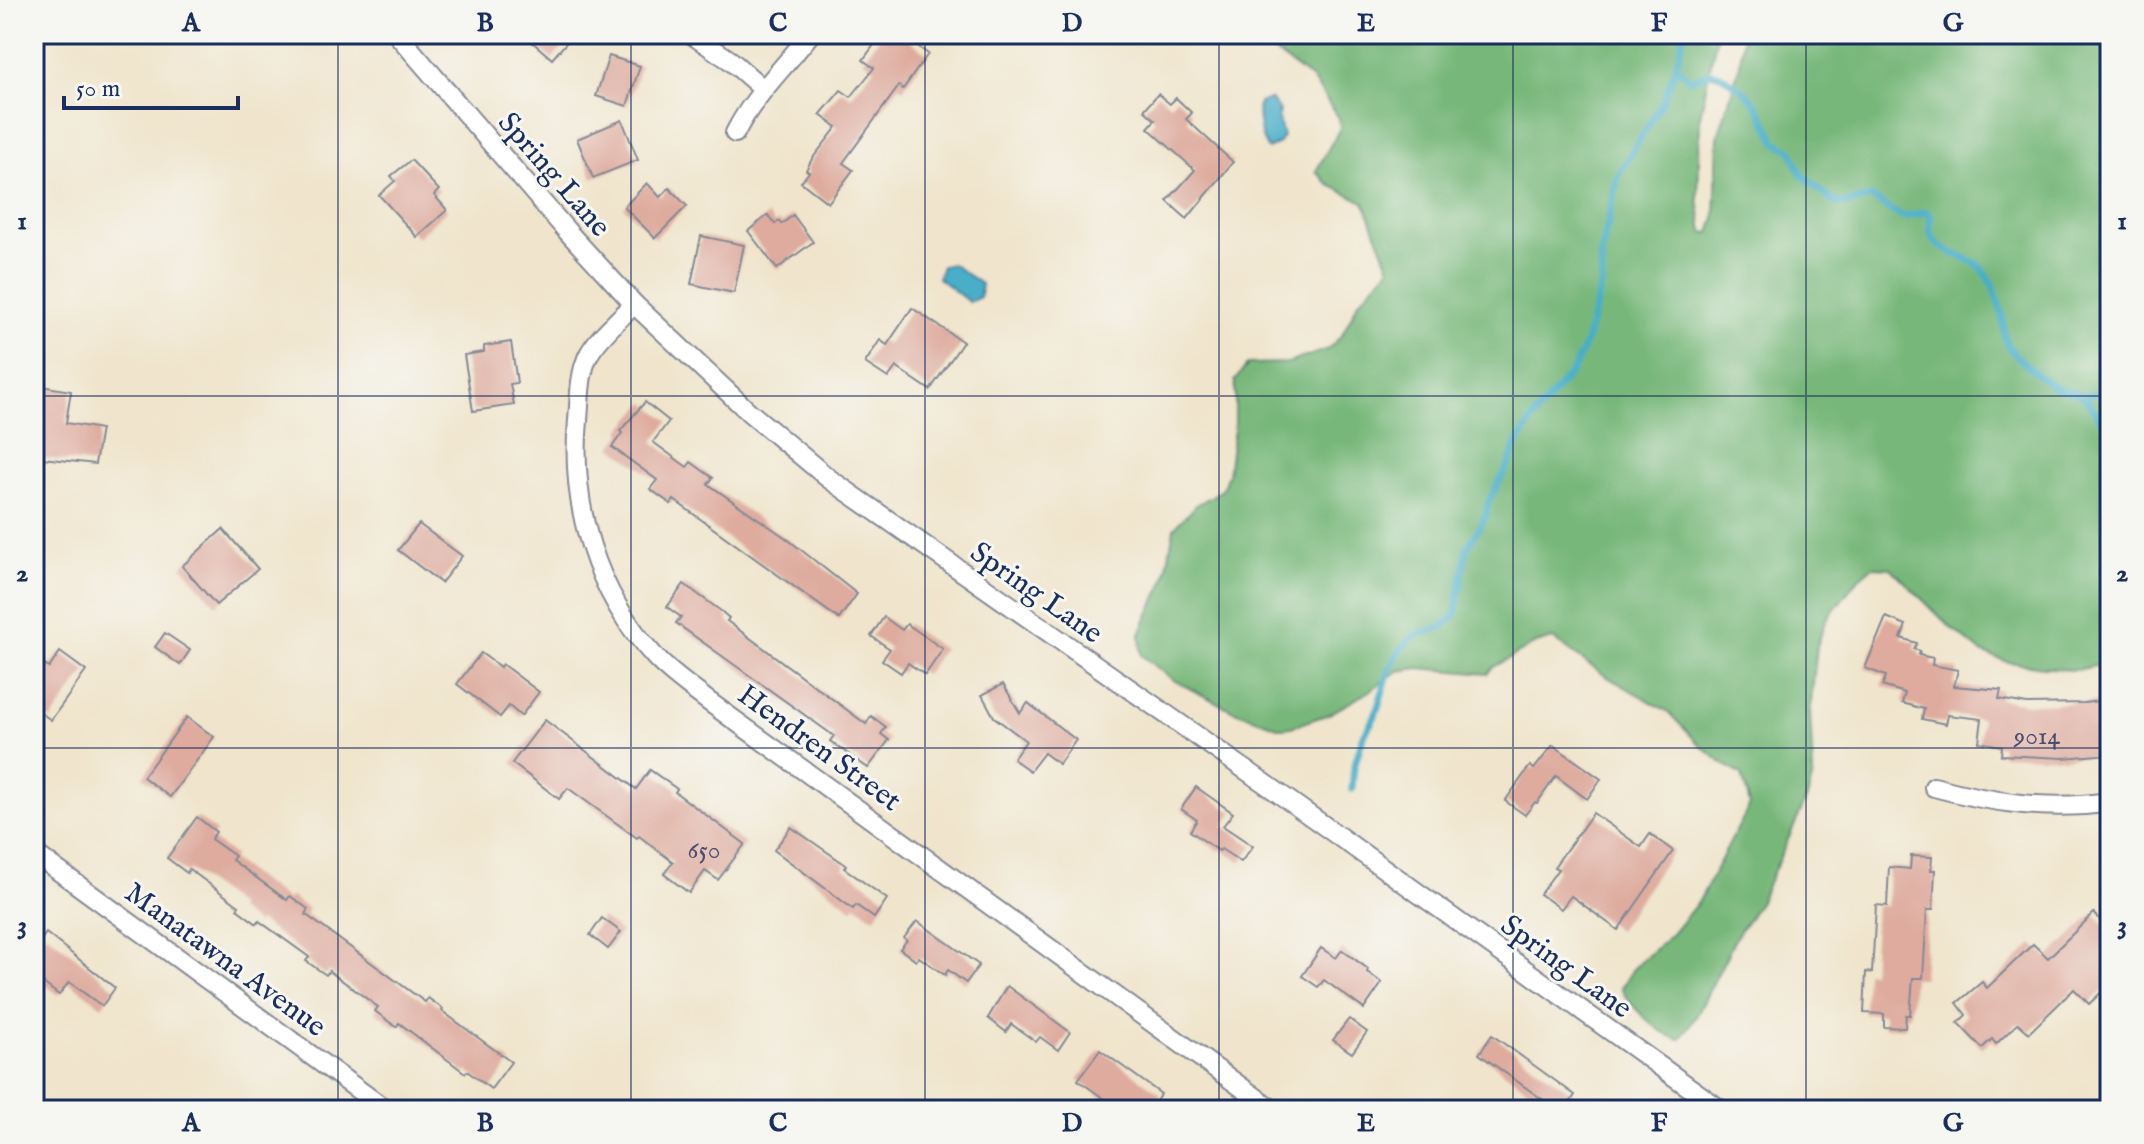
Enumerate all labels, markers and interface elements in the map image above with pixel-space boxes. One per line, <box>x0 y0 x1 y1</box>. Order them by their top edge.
text: A <box>181 7 201 40</box>
text: B <box>476 7 494 40</box>
text: C <box>769 7 788 40</box>
text: D <box>1062 7 1083 40</box>
text: E <box>1357 7 1375 40</box>
text: F <box>1651 7 1668 40</box>
text: G <box>1943 7 1964 40</box>
scale bar <box>64 60 238 110</box>
text: 50 m <box>76 74 120 105</box>
street label: Spring Lane <box>489 105 618 246</box>
text: 1 <box>17 205 27 238</box>
text: 1 <box>2117 205 2127 238</box>
street label: Spring Lane <box>962 534 1110 653</box>
text: 2 <box>16 557 28 590</box>
text: 2 <box>2116 557 2128 590</box>
street label: Hendren Street <box>730 677 908 821</box>
house number: 9014 <box>2013 720 2060 753</box>
house number: 650 <box>687 834 721 867</box>
street label: Manatawna Avenue <box>117 875 333 1046</box>
street label: Spring Lane <box>1493 907 1639 1028</box>
text: 3 <box>17 909 27 942</box>
text: 3 <box>2117 909 2127 942</box>
text: A <box>181 1107 201 1140</box>
text: B <box>476 1107 494 1140</box>
text: C <box>769 1107 788 1140</box>
text: D <box>1062 1107 1083 1140</box>
text: E <box>1357 1107 1375 1140</box>
text: F <box>1651 1107 1668 1140</box>
text: G <box>1943 1107 1964 1140</box>

